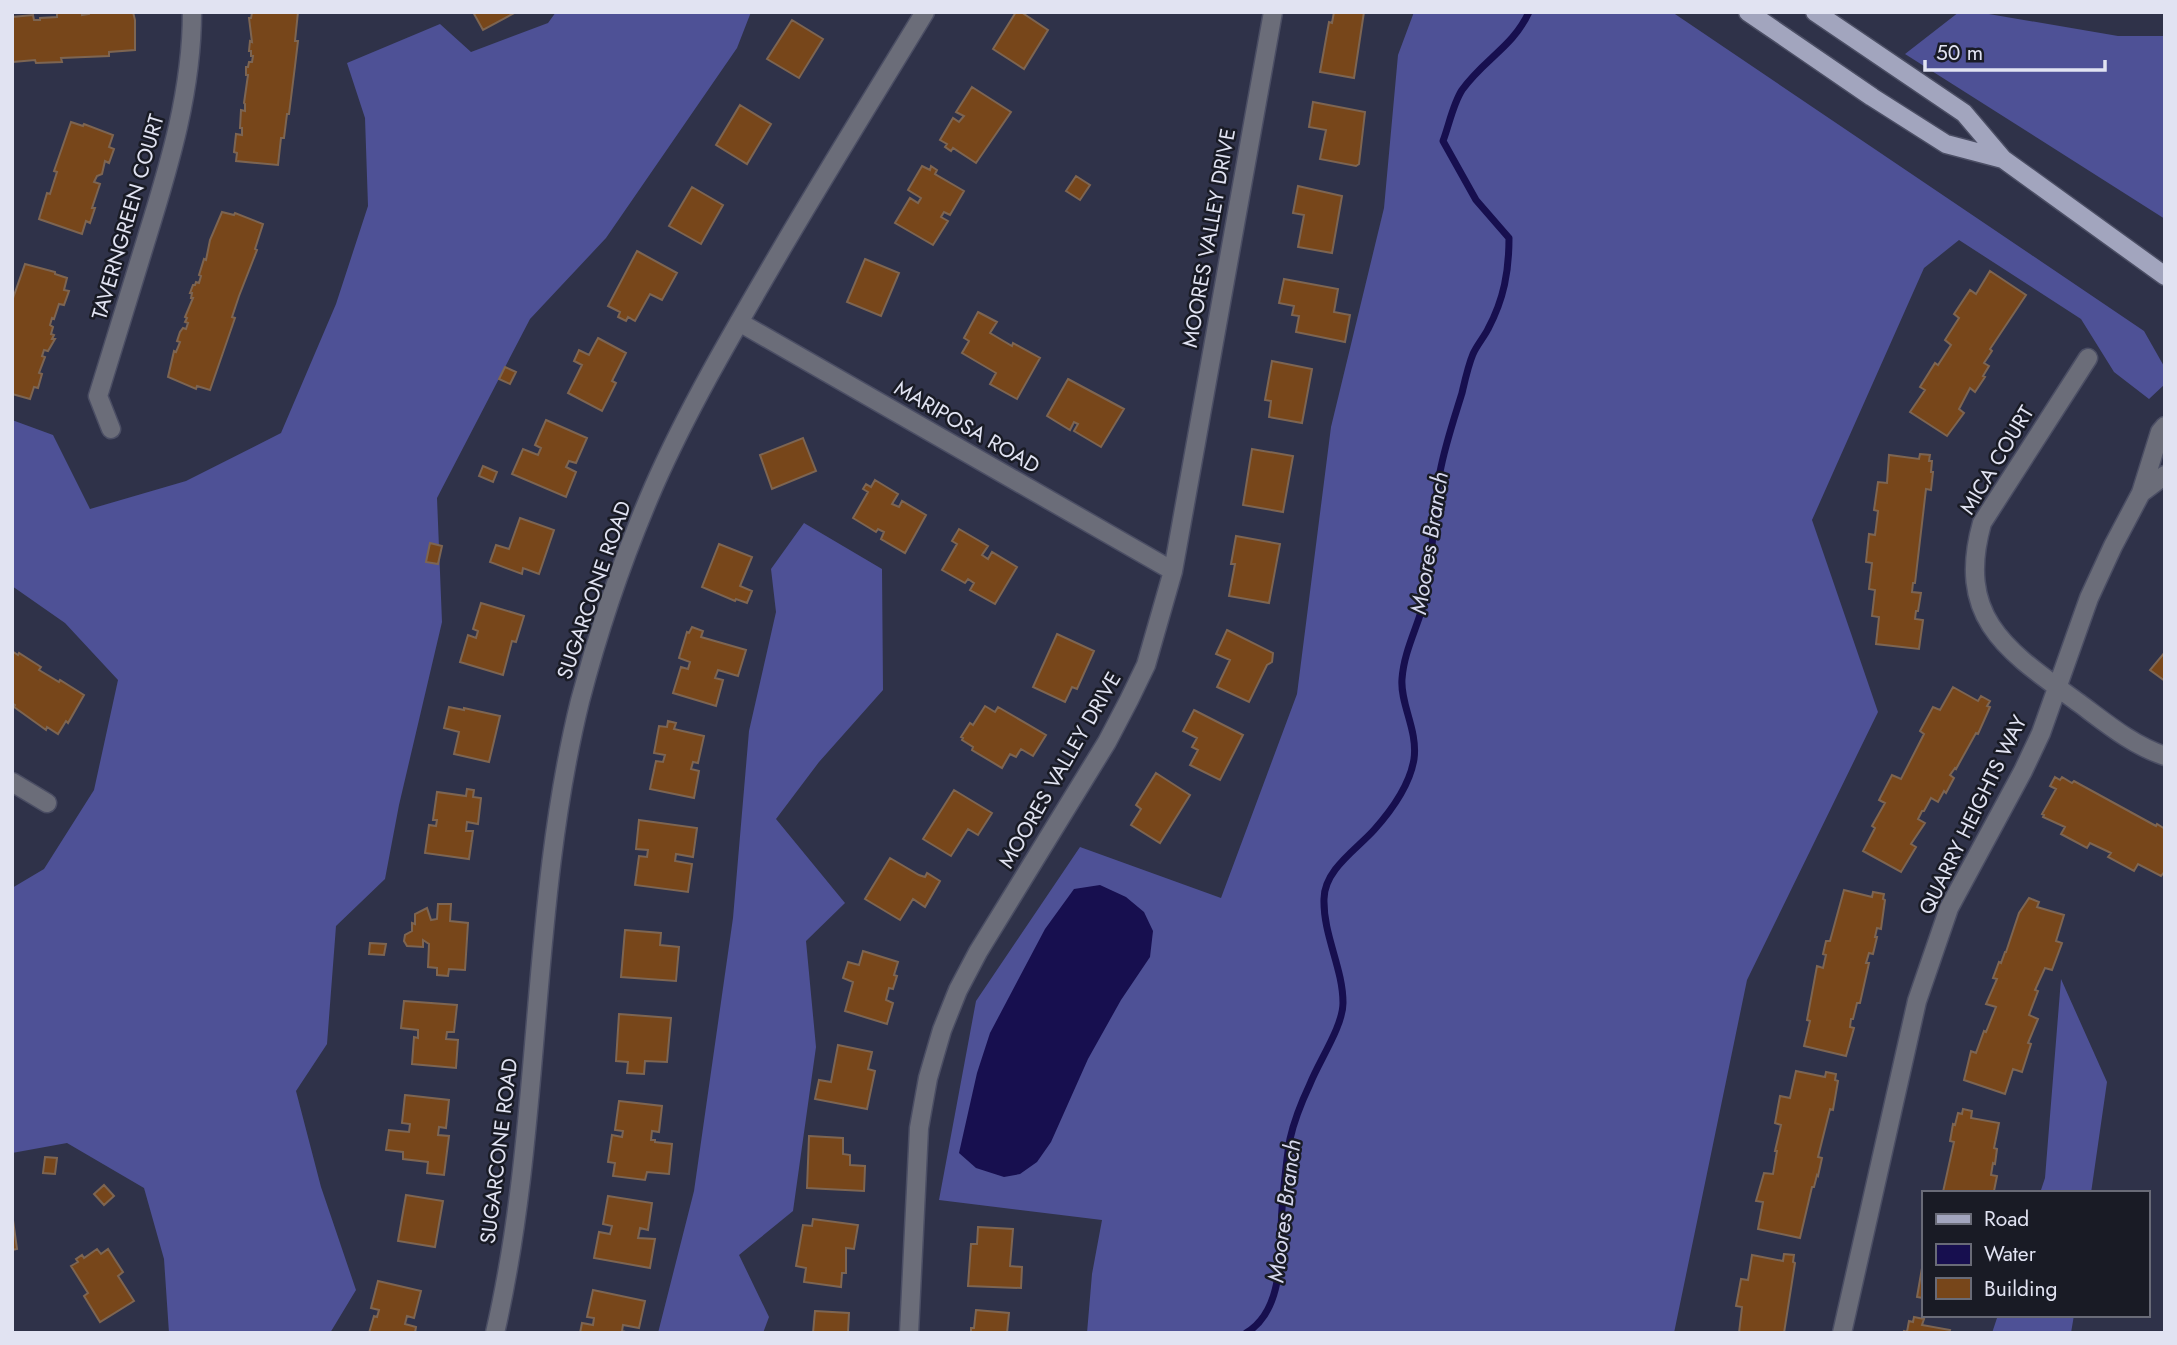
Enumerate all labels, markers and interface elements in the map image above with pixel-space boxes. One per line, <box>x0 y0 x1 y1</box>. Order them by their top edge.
scale bar <box>1925 28 2105 72</box>
text: 50 m <box>1936 38 1983 68</box>
street label: TAVERNGREEN COURT <box>84 111 172 323</box>
street label: MOORES VALLEY DRIVE <box>1175 126 1243 350</box>
street label: MARIPOSA ROAD <box>889 373 1045 481</box>
street label: MICA COURT <box>1953 400 2041 520</box>
water label: Moores Branch <box>1401 469 1457 617</box>
street label: SUGARCONE ROAD <box>549 497 639 683</box>
street label: MOORES VALLEY DRIVE <box>991 666 1129 874</box>
street label: QUARRY HEIGHTS WAY <box>1912 710 2034 920</box>
street label: SUGARCONE ROAD <box>473 1056 525 1246</box>
water label: Moores Branch <box>1258 1137 1310 1285</box>
legend <box>1922 1191 2149 1317</box>
text: Road <box>1984 1204 2029 1234</box>
text: Water <box>1984 1239 2037 1269</box>
text: Building <box>1984 1274 2057 1304</box>

